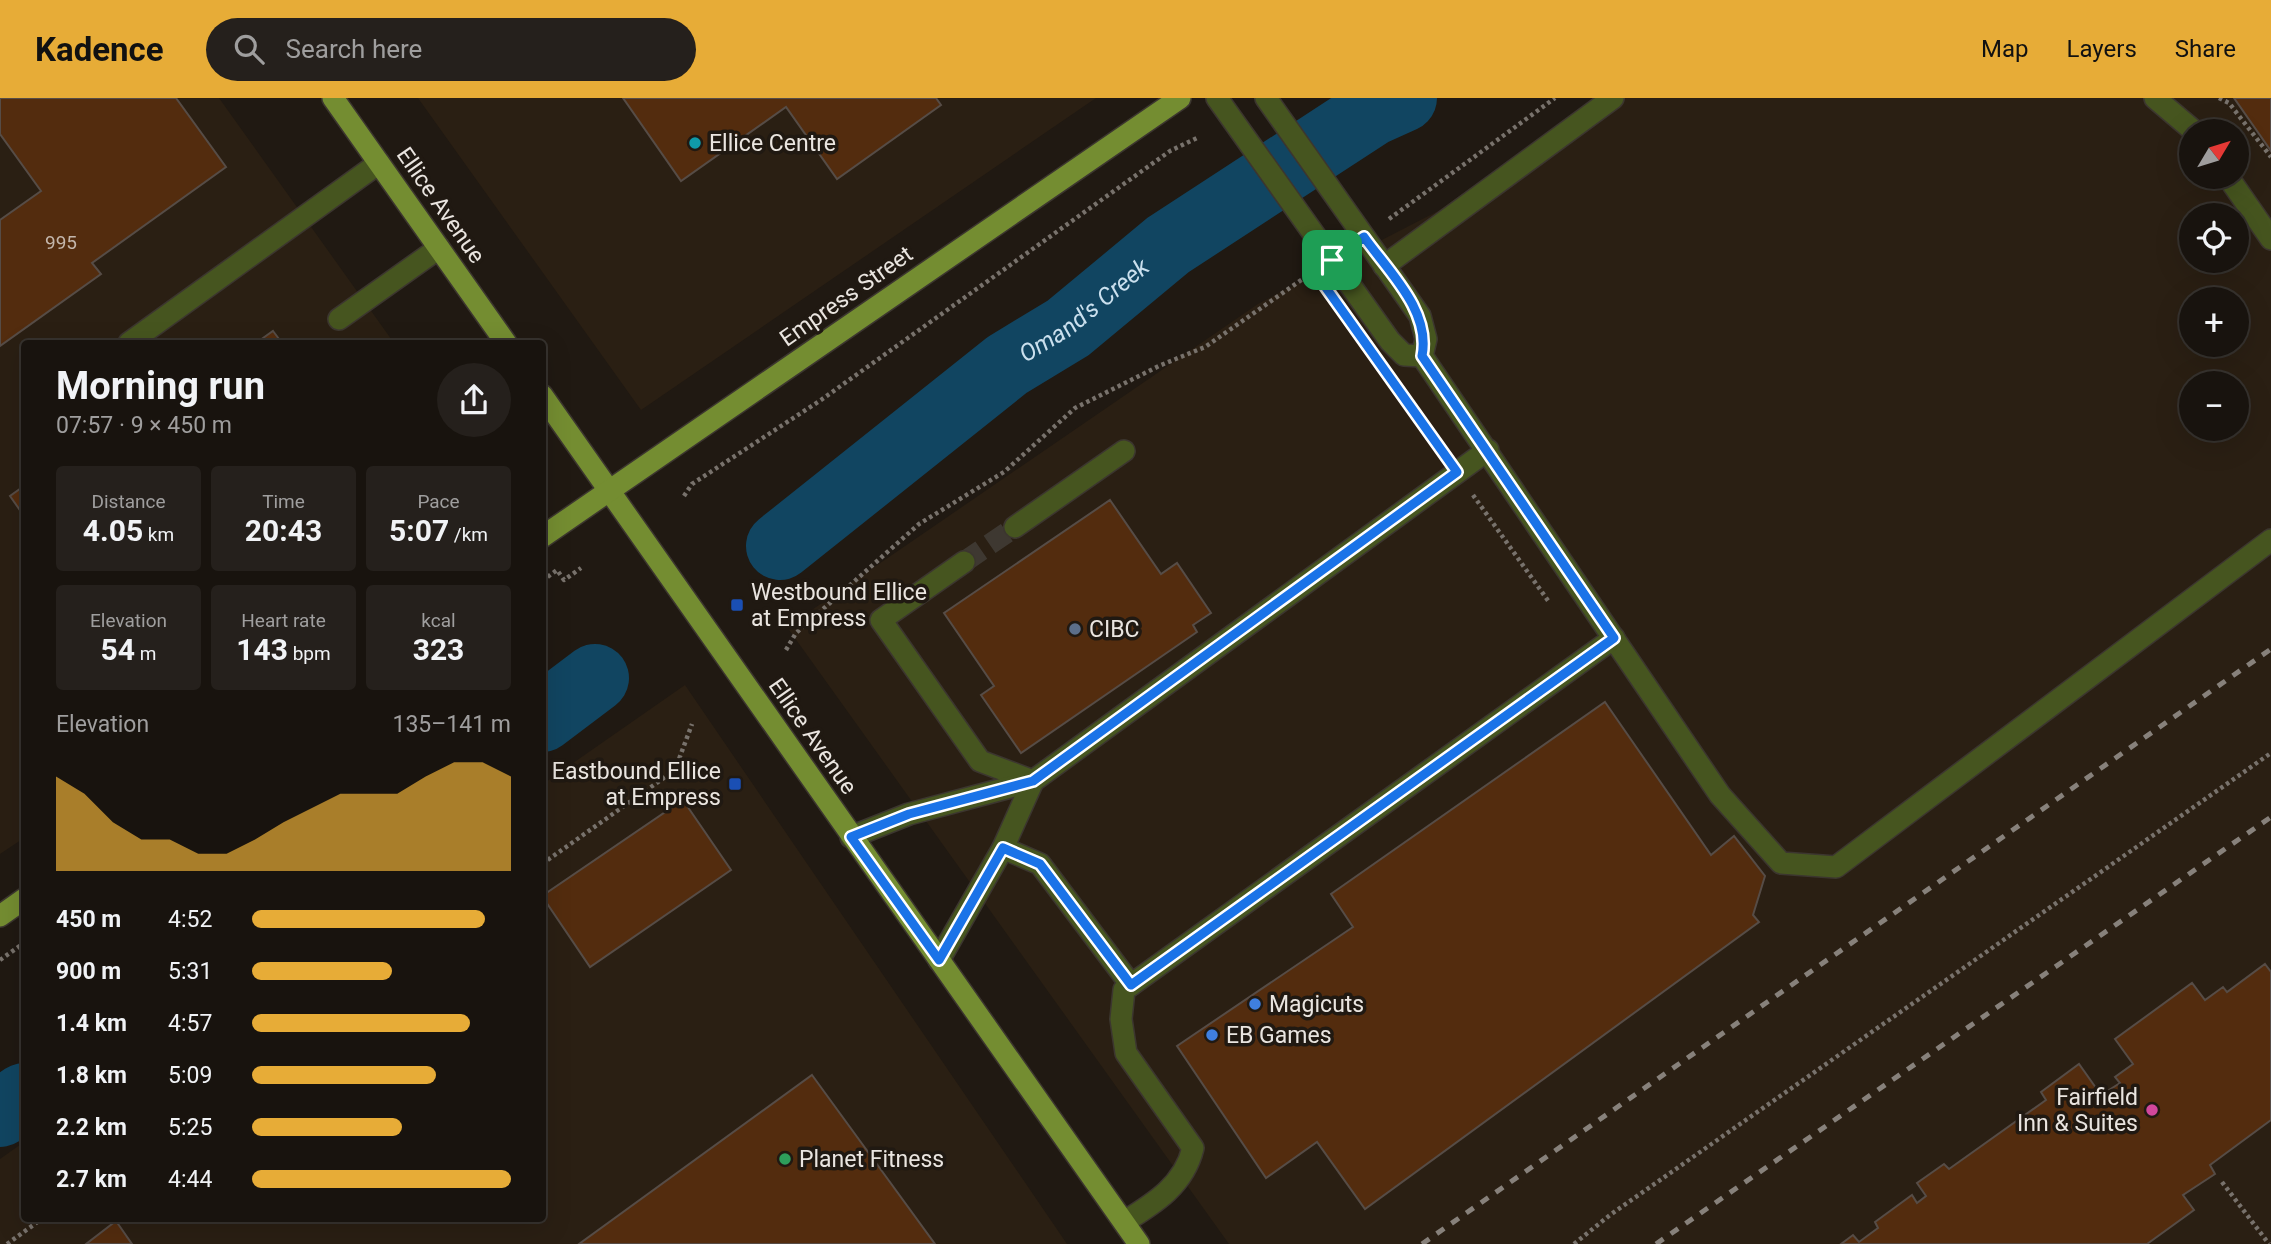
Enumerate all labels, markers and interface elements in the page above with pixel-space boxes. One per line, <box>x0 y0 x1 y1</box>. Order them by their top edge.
search box <box>206 18 696 81</box>
text: Kadence <box>35 30 164 69</box>
icon: search <box>230 30 268 68</box>
text: Search here <box>286 34 422 64</box>
text: Map <box>1981 35 2029 63</box>
text: Layers <box>2067 35 2137 63</box>
text: Share <box>2175 35 2236 63</box>
north arrow <box>2179 119 2249 189</box>
map controls <box>2179 119 2249 441</box>
place label: Ellice Centre <box>709 130 836 157</box>
marker: Ellice Centre <box>687 135 703 151</box>
street label: Ellice Avenue <box>391 142 490 268</box>
button: locate <box>2179 203 2249 273</box>
pin <box>1302 230 1362 290</box>
house number: 995 <box>45 231 77 254</box>
street label: Empress Street <box>775 241 918 352</box>
icon: arrive <box>1313 241 1351 279</box>
water label: Omand's Creek <box>1014 252 1156 368</box>
button: + <box>2179 287 2249 357</box>
button: share <box>437 363 511 437</box>
text: Morning run <box>56 364 265 408</box>
button: − <box>2179 371 2249 441</box>
text: 07:57 · 9 × 450 m <box>56 412 232 439</box>
text: Distance <box>92 490 165 513</box>
text: Time <box>262 490 305 513</box>
text: Pace <box>417 490 460 513</box>
text: 4.05 <box>83 513 143 548</box>
text: 20:43 <box>245 513 322 548</box>
text: 5:07 <box>389 513 449 548</box>
text: km <box>143 523 174 546</box>
text: /km <box>449 523 488 546</box>
place label: Westbound Ellice at Empress <box>751 579 927 632</box>
marker: Westbound Ellice at Empress <box>729 597 745 613</box>
text: Elevation <box>90 609 167 632</box>
text: Heart rate <box>241 609 326 632</box>
text: kcal <box>421 609 456 632</box>
place label: CIBC <box>1089 616 1140 643</box>
marker: CIBC <box>1067 621 1083 637</box>
text: 54 <box>101 632 135 667</box>
text: 143 <box>236 632 288 667</box>
text: 323 <box>413 632 464 667</box>
text: m <box>135 642 156 665</box>
text: bpm <box>288 642 331 665</box>
street label: Ellice Avenue <box>763 673 862 799</box>
text: Elevation <box>56 711 149 738</box>
text: 135–141 m <box>392 711 511 738</box>
place label: Eastbound Ellice at Empress <box>552 758 721 811</box>
marker: Eastbound Ellice at Empress <box>727 776 743 792</box>
text: 450 m <box>56 906 121 933</box>
text: 4:52 <box>168 906 212 933</box>
text: 900 m <box>56 958 121 985</box>
text: 5:31 <box>168 958 212 985</box>
place label: Magicuts <box>1269 991 1364 1018</box>
marker: Magicuts <box>1247 996 1263 1012</box>
text: 1.4 km <box>56 1010 127 1037</box>
text: 4:57 <box>168 1010 212 1037</box>
place label: EB Games <box>1226 1022 1332 1049</box>
marker: EB Games <box>1204 1027 1220 1043</box>
text: 1.8 km <box>56 1062 127 1089</box>
text: 5:09 <box>168 1062 212 1089</box>
place label: Fairfield Inn & Suites <box>2017 1084 2138 1137</box>
marker: Fairfield Inn & Suites <box>2144 1102 2160 1118</box>
text: 2.2 km <box>56 1114 127 1141</box>
text: 5:25 <box>168 1114 212 1141</box>
place label: Planet Fitness <box>799 1146 944 1173</box>
marker: Planet Fitness <box>777 1151 793 1167</box>
text: 2.7 km <box>56 1166 127 1193</box>
text: 4:44 <box>168 1166 212 1193</box>

